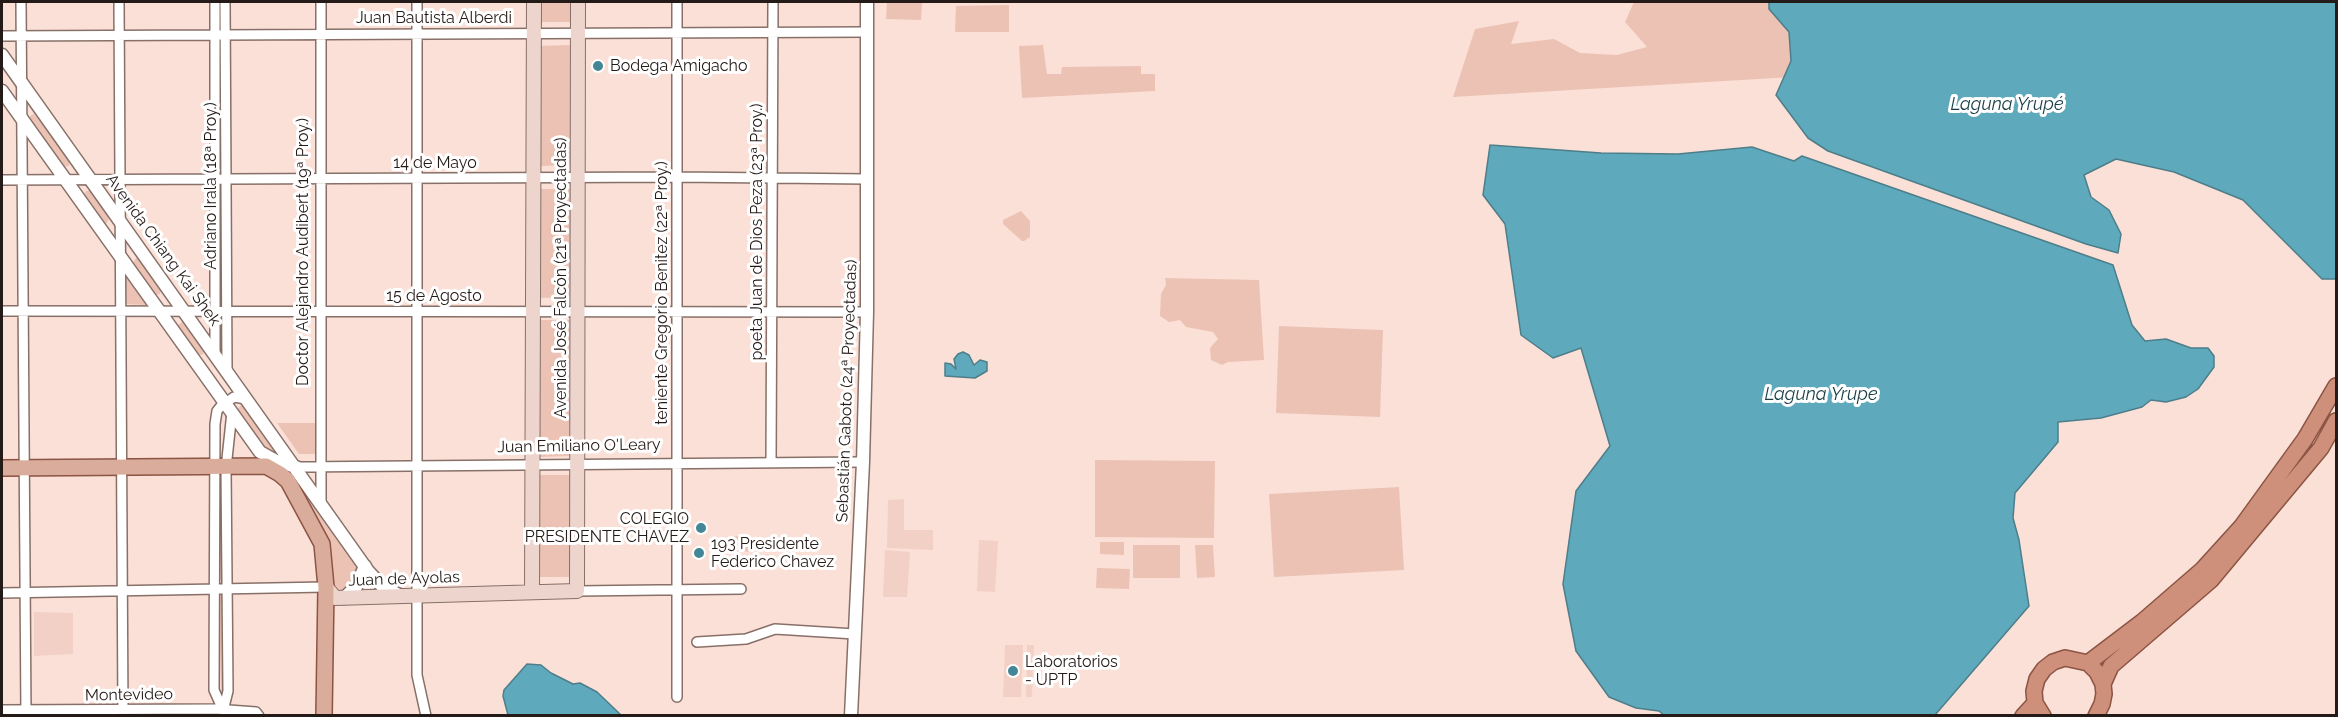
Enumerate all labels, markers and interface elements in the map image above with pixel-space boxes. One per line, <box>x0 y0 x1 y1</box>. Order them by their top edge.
street label: Juan Bautista Alberdi <box>356 8 512 28</box>
place label: Bodega Amigacho <box>610 56 747 76</box>
marker: Bodega Amigacho <box>591 59 605 73</box>
water label: Laguna Yrupé <box>1950 94 2064 116</box>
street label: Adriano Irala (18ª Proy.) <box>201 102 221 270</box>
street label: poeta Juan de Dios Peza (23ª Proy.) <box>747 103 767 361</box>
street label: Doctor Alejandro Audibert (19ª Proy.) <box>293 118 313 386</box>
street label: Avenida José Falcón (21ª Proyectadas) <box>551 137 571 419</box>
street label: 14 de Mayo <box>393 153 477 173</box>
street label: teniente Gregorio Benitez (22ª Proy.) <box>652 161 672 425</box>
street label: Avenida Chiang Kai Shek <box>102 170 224 330</box>
street label: Sebastián Gaboto (24ª Proyectadas) <box>833 259 861 523</box>
street label: 15 de Agosto <box>386 286 482 306</box>
water label: Laguna Yrupe <box>1764 384 1878 406</box>
street label: Juan Emiliano O'Leary <box>497 435 661 457</box>
place label: COLEGIO PRESIDENTE CHAVEZ <box>525 509 689 547</box>
marker: COLEGIO PRESIDENTE CHAVEZ <box>694 521 708 535</box>
place label: 193 Presidente Federico Chavez <box>711 534 834 572</box>
marker: 193 Presidente Federico Chavez <box>692 546 706 560</box>
street label: Juan de Ayolas <box>348 567 460 591</box>
place label: Laboratorios - UPTP <box>1025 652 1118 690</box>
marker: Laboratorios - UPTP <box>1006 664 1020 678</box>
street label: Montevideo <box>85 685 173 705</box>

